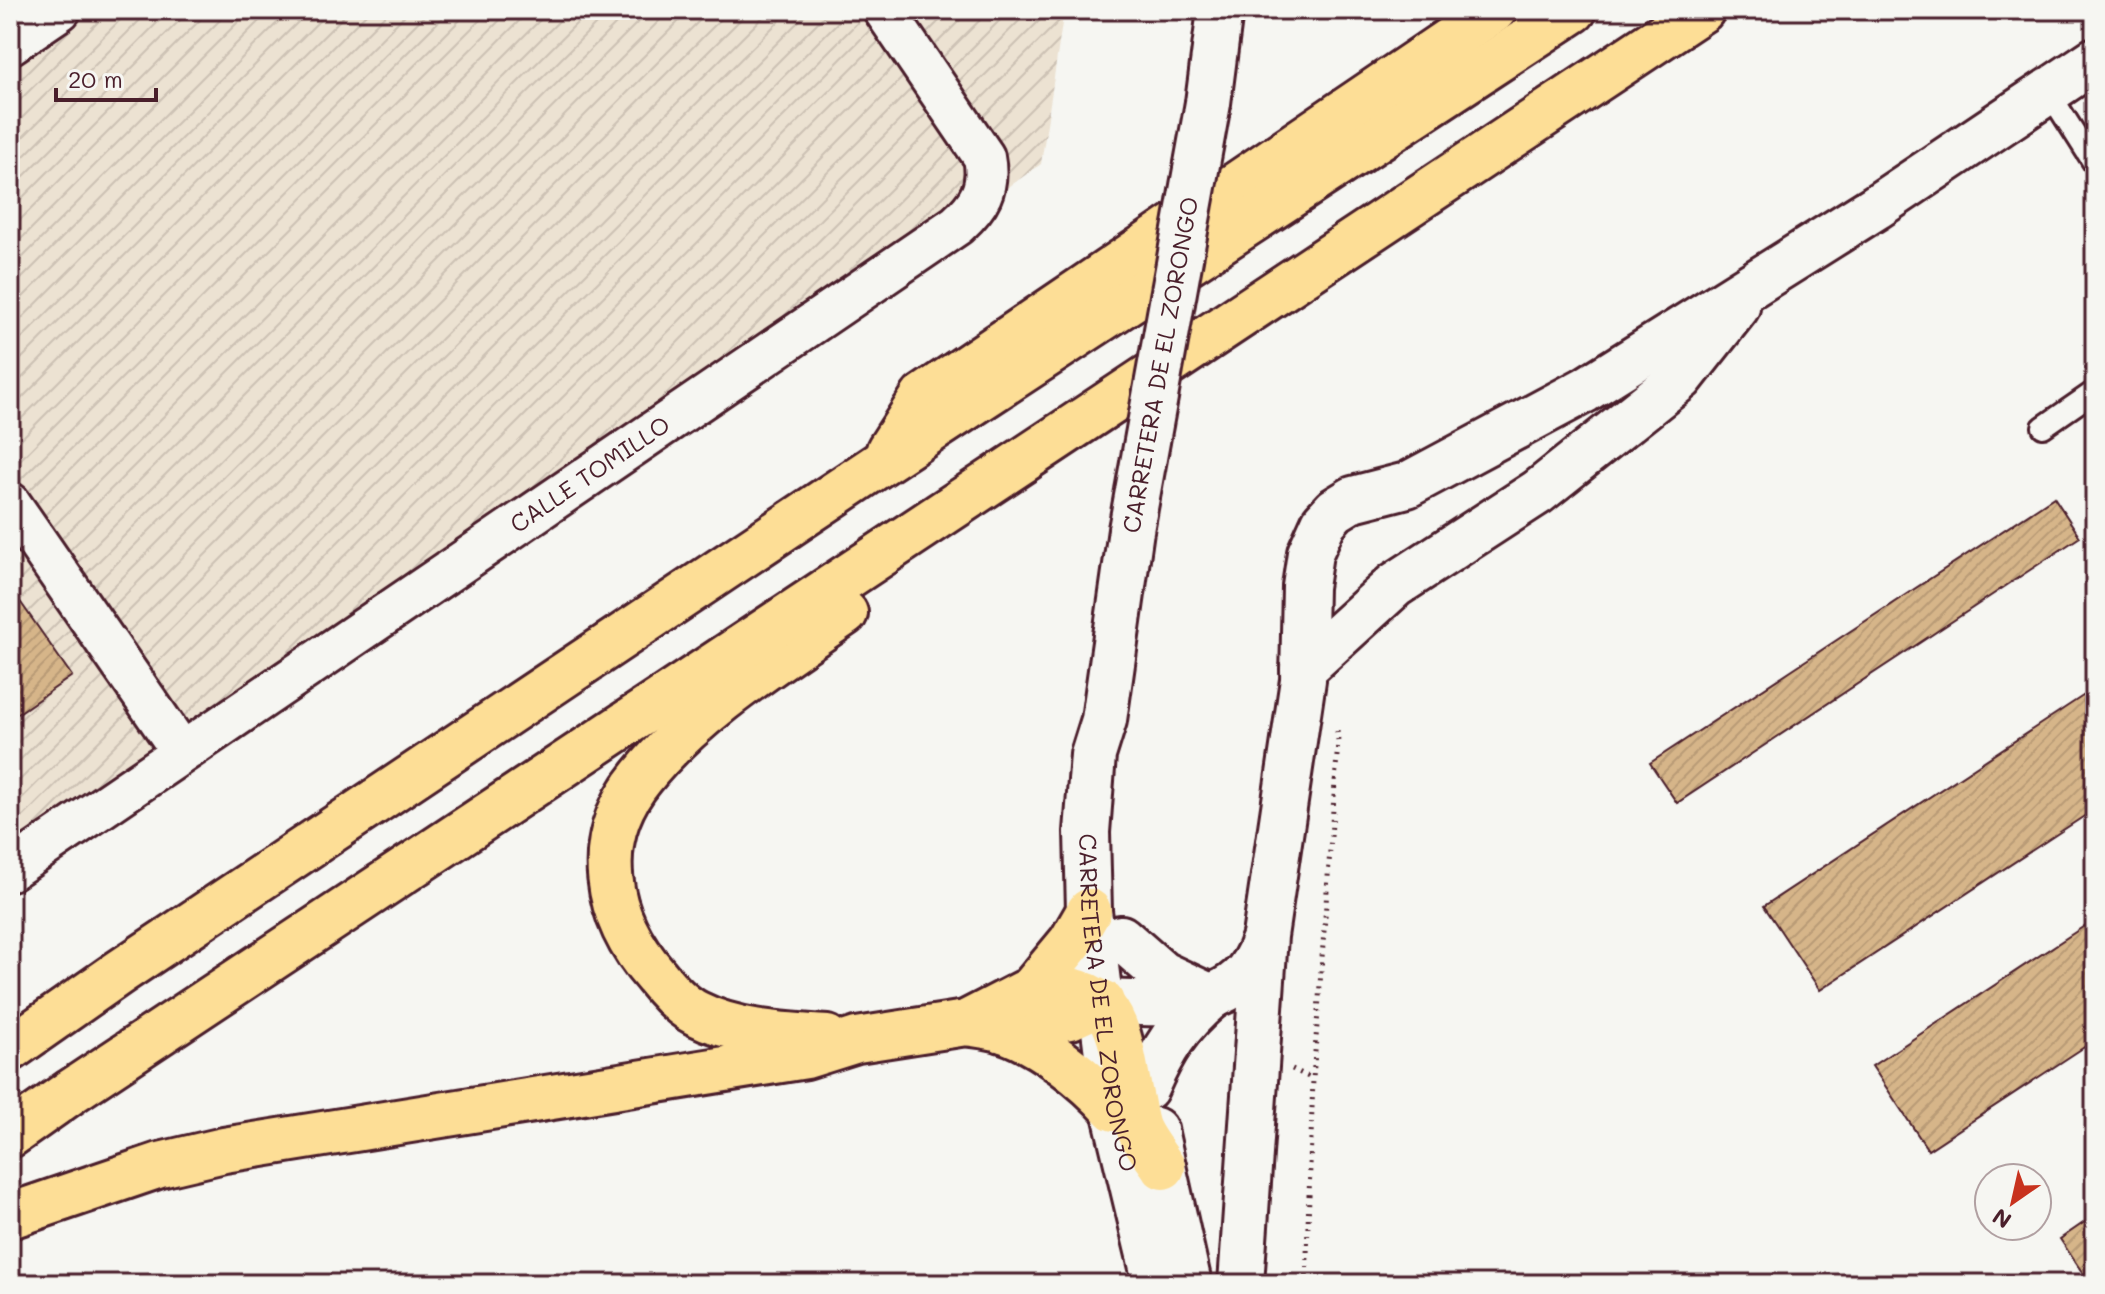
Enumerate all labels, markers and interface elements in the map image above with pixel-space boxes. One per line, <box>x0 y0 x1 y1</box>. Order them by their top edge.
scale bar <box>56 52 156 102</box>
text: 20 m <box>68 63 123 94</box>
street label: CARRETERA DE EL ZORONGO <box>1115 194 1204 535</box>
street label: CALLE TOMILLO <box>503 408 675 539</box>
street label: CARRETERA DE EL ZORONGO <box>1073 833 1146 1175</box>
north arrow <box>1973 1162 2053 1242</box>
text: N <box>1987 1202 2017 1236</box>

